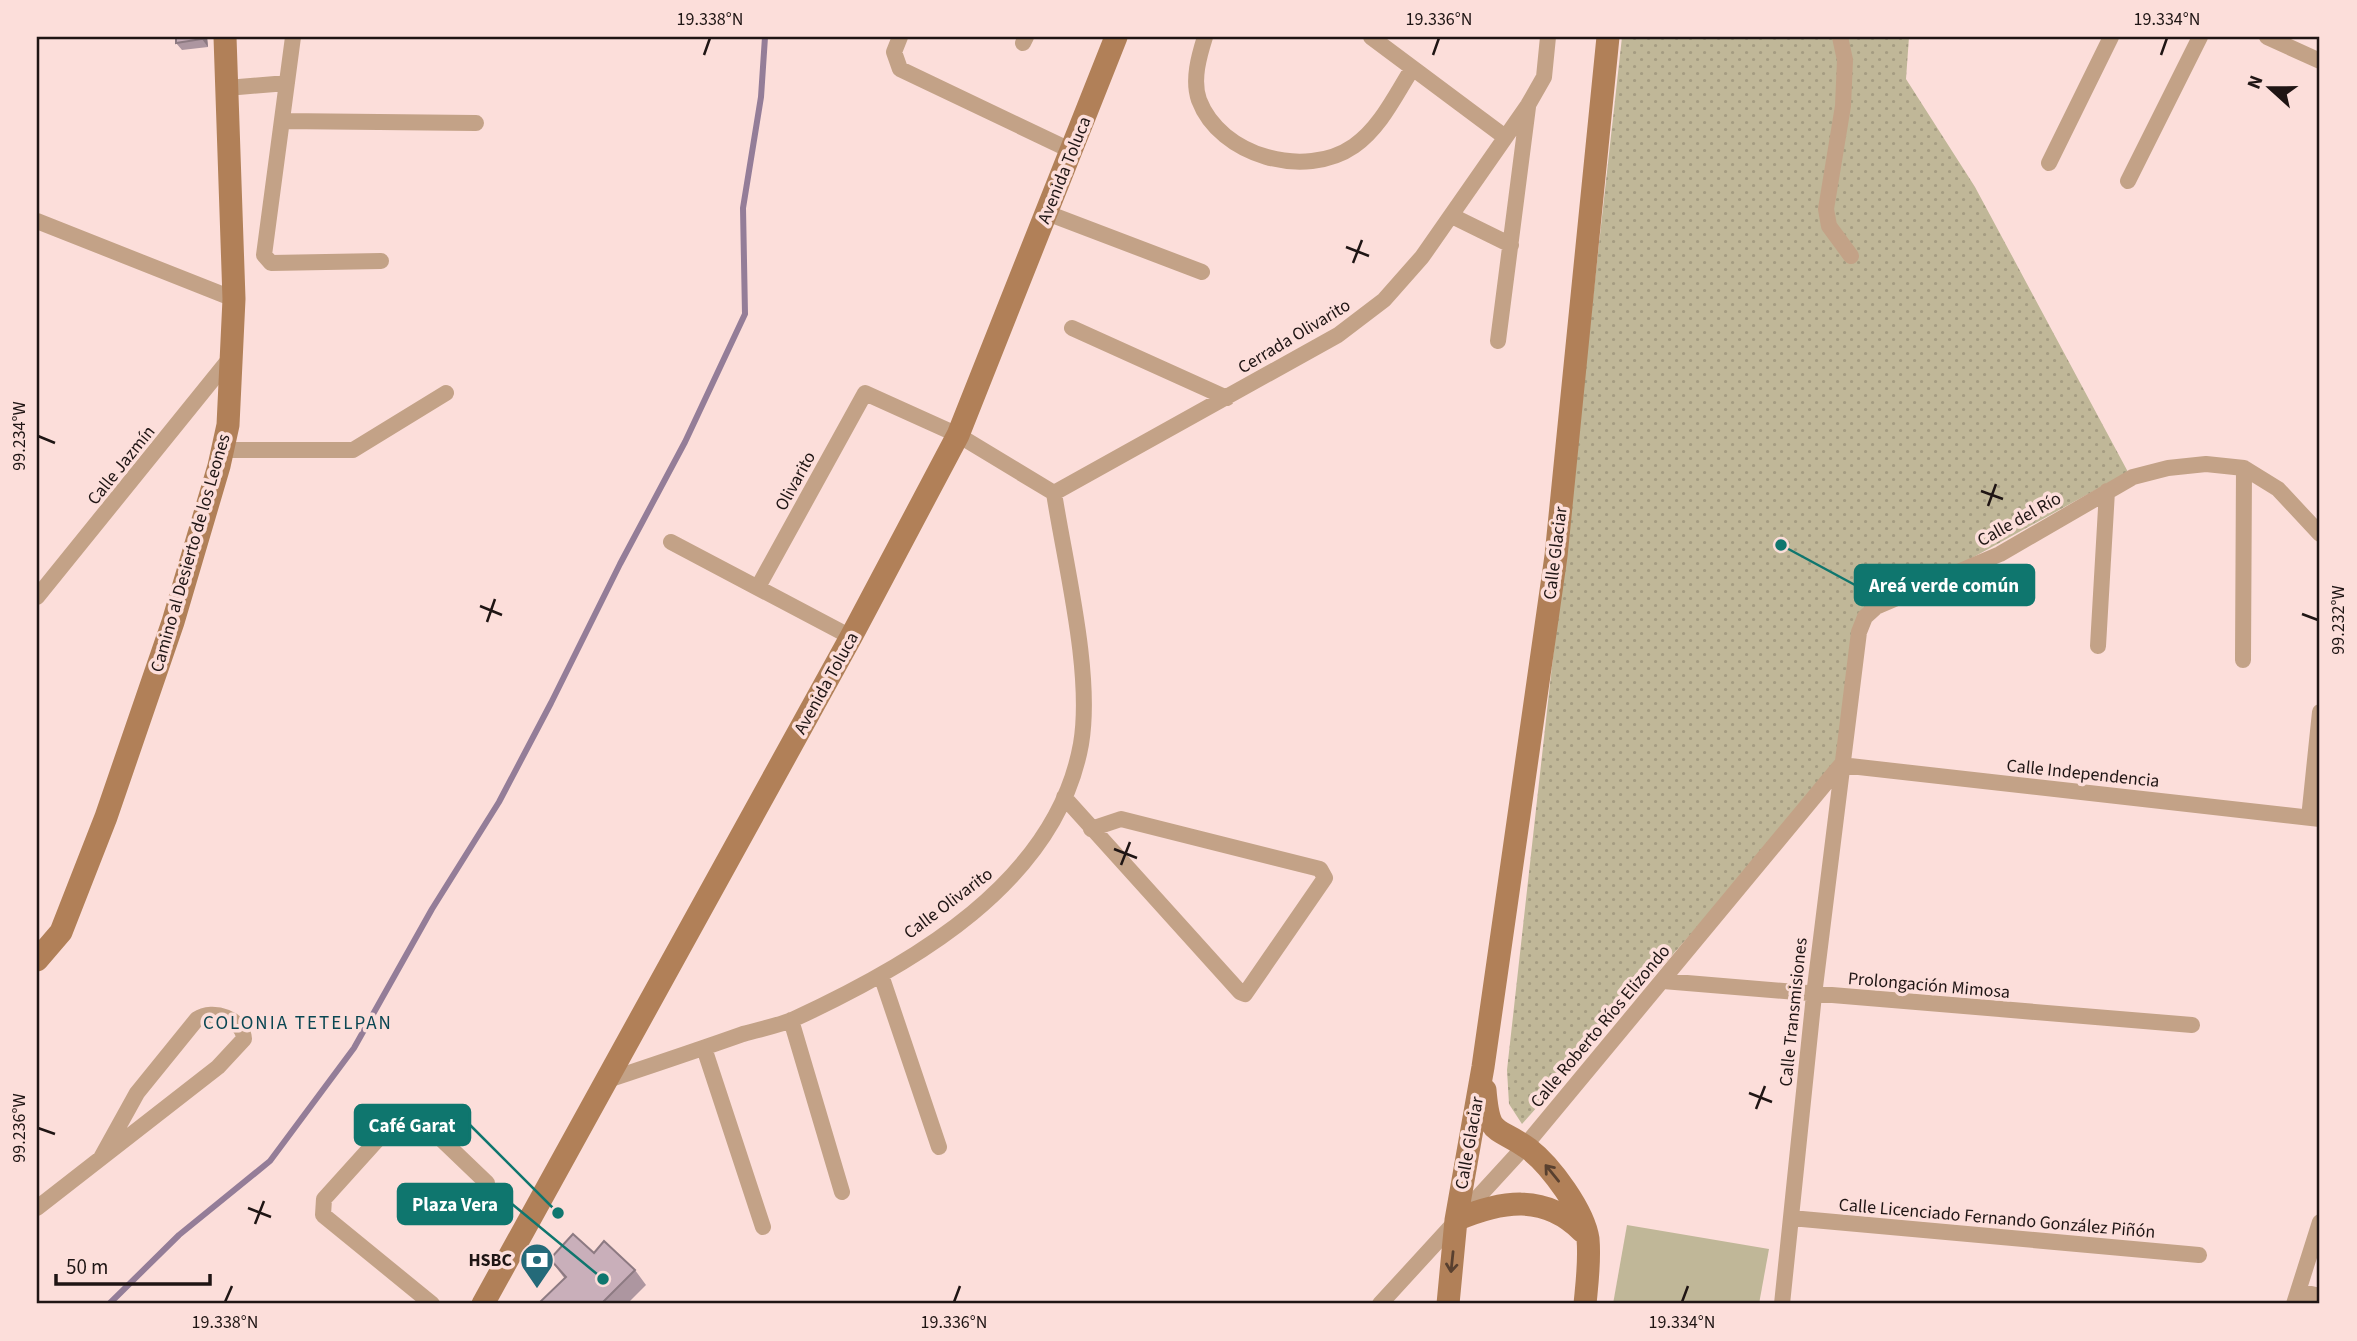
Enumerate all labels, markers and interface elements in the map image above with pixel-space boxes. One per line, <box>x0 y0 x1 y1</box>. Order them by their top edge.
text: 19.338°N <box>677 7 743 32</box>
text: 19.336°N <box>1406 7 1472 32</box>
text: 19.334°N <box>2134 7 2200 32</box>
north arrow <box>2234 52 2304 122</box>
text: N <box>2241 72 2270 93</box>
street label: Avenida Toluca <box>1032 113 1097 228</box>
street label: Cerrada Olivarito <box>1233 293 1355 380</box>
text: 99.234°W <box>7 401 32 471</box>
street label: Calle Jazmín <box>82 420 161 510</box>
street label: Camino al Desierto de los Leones <box>144 431 237 675</box>
street label: Olivarito <box>769 447 822 515</box>
street label: Calle del Río <box>1973 486 2066 553</box>
street label: Calle Glaciar <box>1537 504 1574 601</box>
callout: Areá verde común <box>1855 565 2034 605</box>
text: Areá verde común <box>1868 573 2019 600</box>
text: 99.232°W <box>2326 585 2351 655</box>
street label: Avenida Toluca <box>788 628 865 739</box>
street label: Calle Independencia <box>2005 753 2161 794</box>
street label: Calle Olivarito <box>899 862 998 945</box>
street label: Calle Transmisiones <box>1773 936 1814 1088</box>
street label: Calle Roberto Ríos Elizondo <box>1525 939 1676 1113</box>
street label: Prolongación Mimosa <box>1847 966 2011 1005</box>
district label: COLONIA TETELPAN <box>203 1010 393 1037</box>
text: 99.236°W <box>7 1093 32 1163</box>
street label: Calle Glaciar <box>1449 1094 1490 1191</box>
callout: Café Garat <box>355 1105 470 1145</box>
text: Café Garat <box>368 1113 456 1140</box>
one-way arrow <box>1544 1164 1559 1182</box>
callout: Plaza Vera <box>398 1184 512 1224</box>
text: Plaza Vera <box>412 1192 498 1219</box>
street label: Calle Licenciado Fernando González Piñón <box>1838 1192 2156 1245</box>
bank icon: HSBC <box>518 1241 556 1290</box>
scale bar <box>56 1243 210 1287</box>
place label: HSBC <box>468 1248 513 1273</box>
one-way arrow <box>1445 1250 1458 1273</box>
text: 50 m <box>66 1252 108 1282</box>
text: 19.338°N <box>192 1310 258 1335</box>
text: 19.336°N <box>921 1310 987 1335</box>
text: 19.334°N <box>1649 1310 1715 1335</box>

